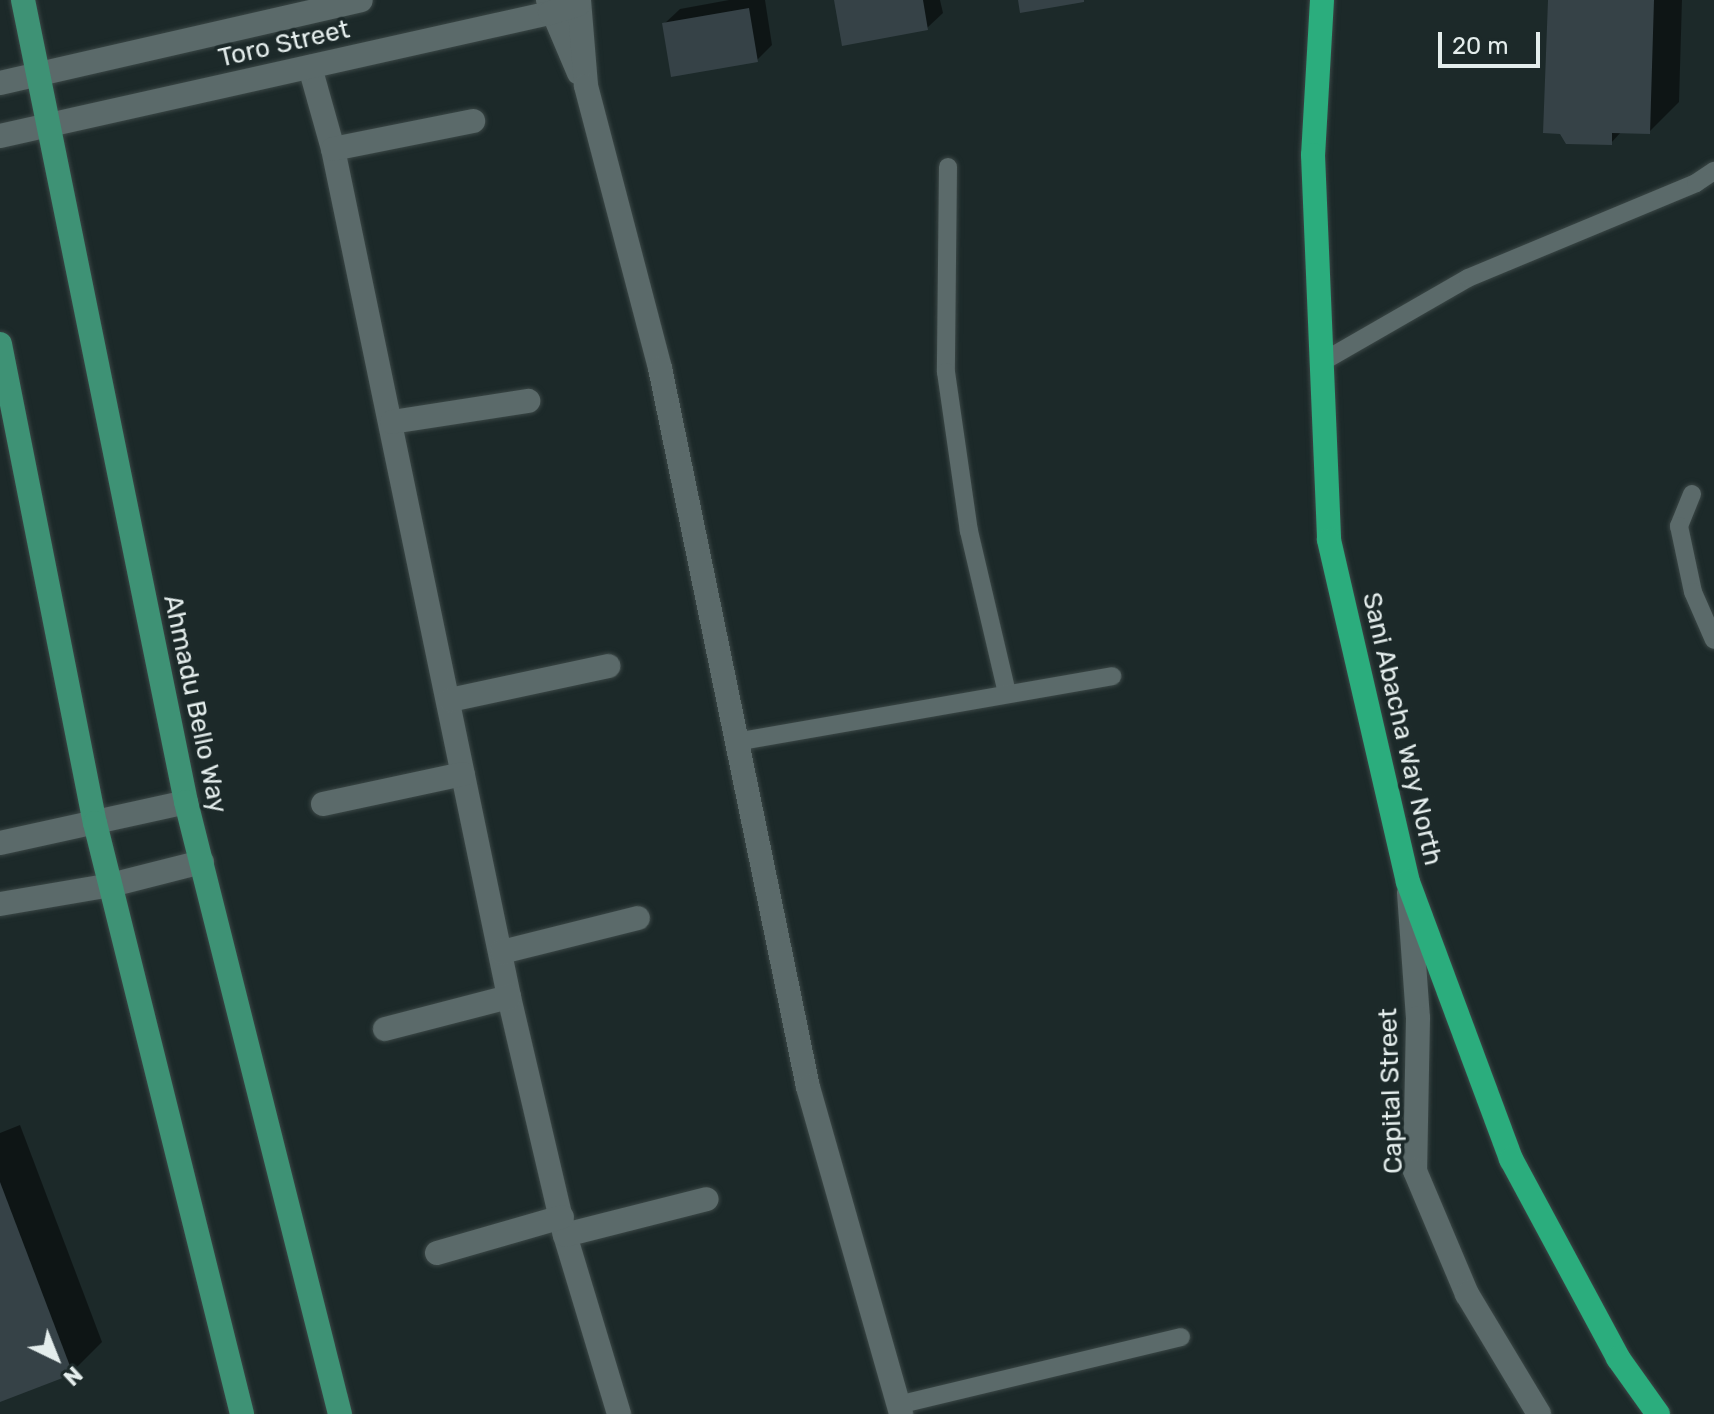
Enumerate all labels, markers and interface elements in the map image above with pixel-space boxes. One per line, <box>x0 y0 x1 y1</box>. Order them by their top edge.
street label: Toro Street <box>215 14 353 74</box>
scale bar <box>1442 16 1544 66</box>
text: 20 m <box>1452 32 1509 60</box>
street label: Sani Abacha Way North <box>1355 589 1449 869</box>
street label: Ahmadu Bello Way <box>157 592 233 816</box>
street label: Capital Street <box>1373 1008 1409 1174</box>
north arrow <box>16 1318 96 1398</box>
text: N <box>58 1361 88 1391</box>

